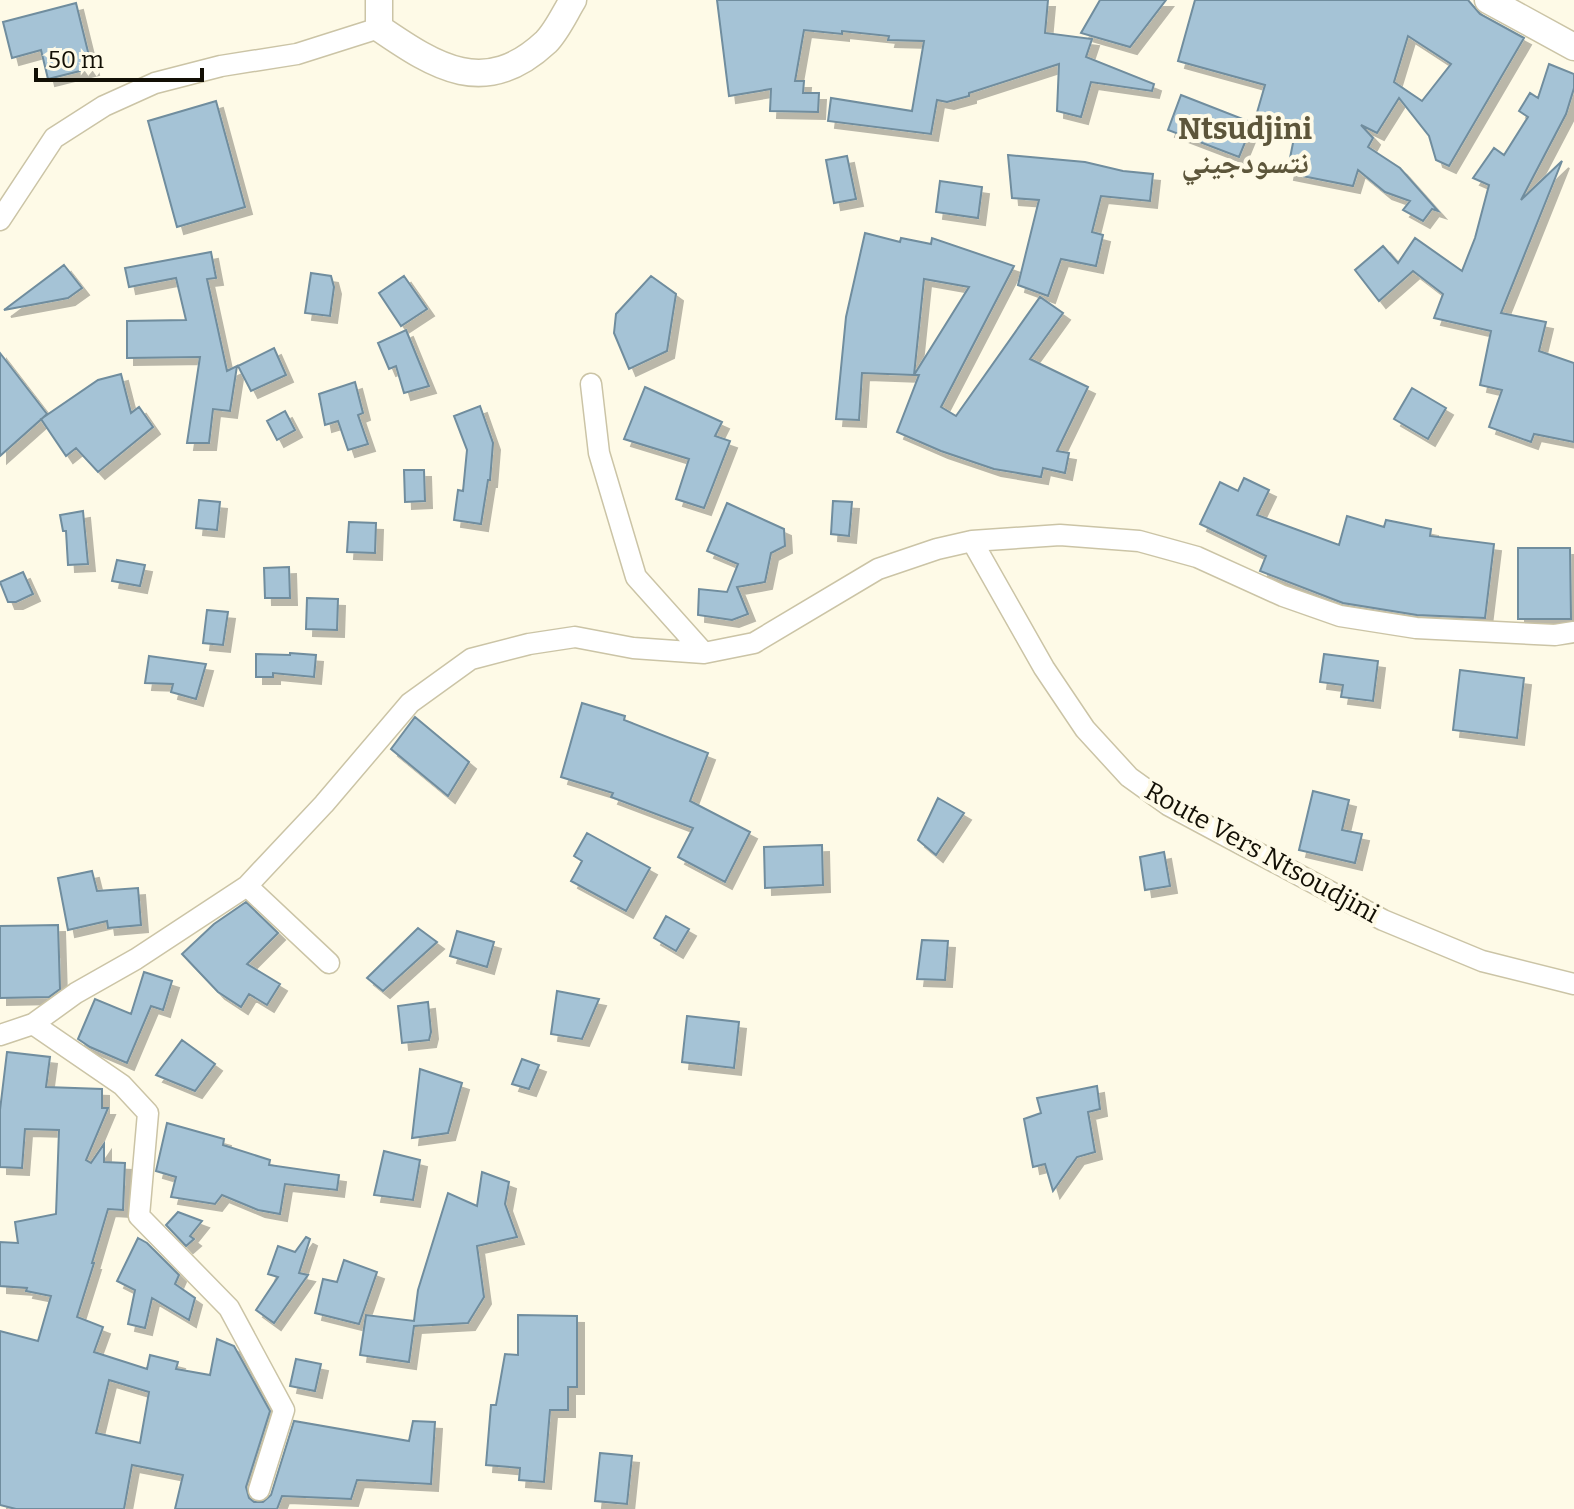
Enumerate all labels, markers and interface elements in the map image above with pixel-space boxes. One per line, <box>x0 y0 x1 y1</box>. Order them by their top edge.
scale bar <box>36 32 202 82</box>
text: 50 m <box>48 46 104 74</box>
district label: Ntsudjini نتسودجيني <box>1178 111 1312 186</box>
street label: Route Vers Ntsoudjini <box>1139 775 1384 930</box>

